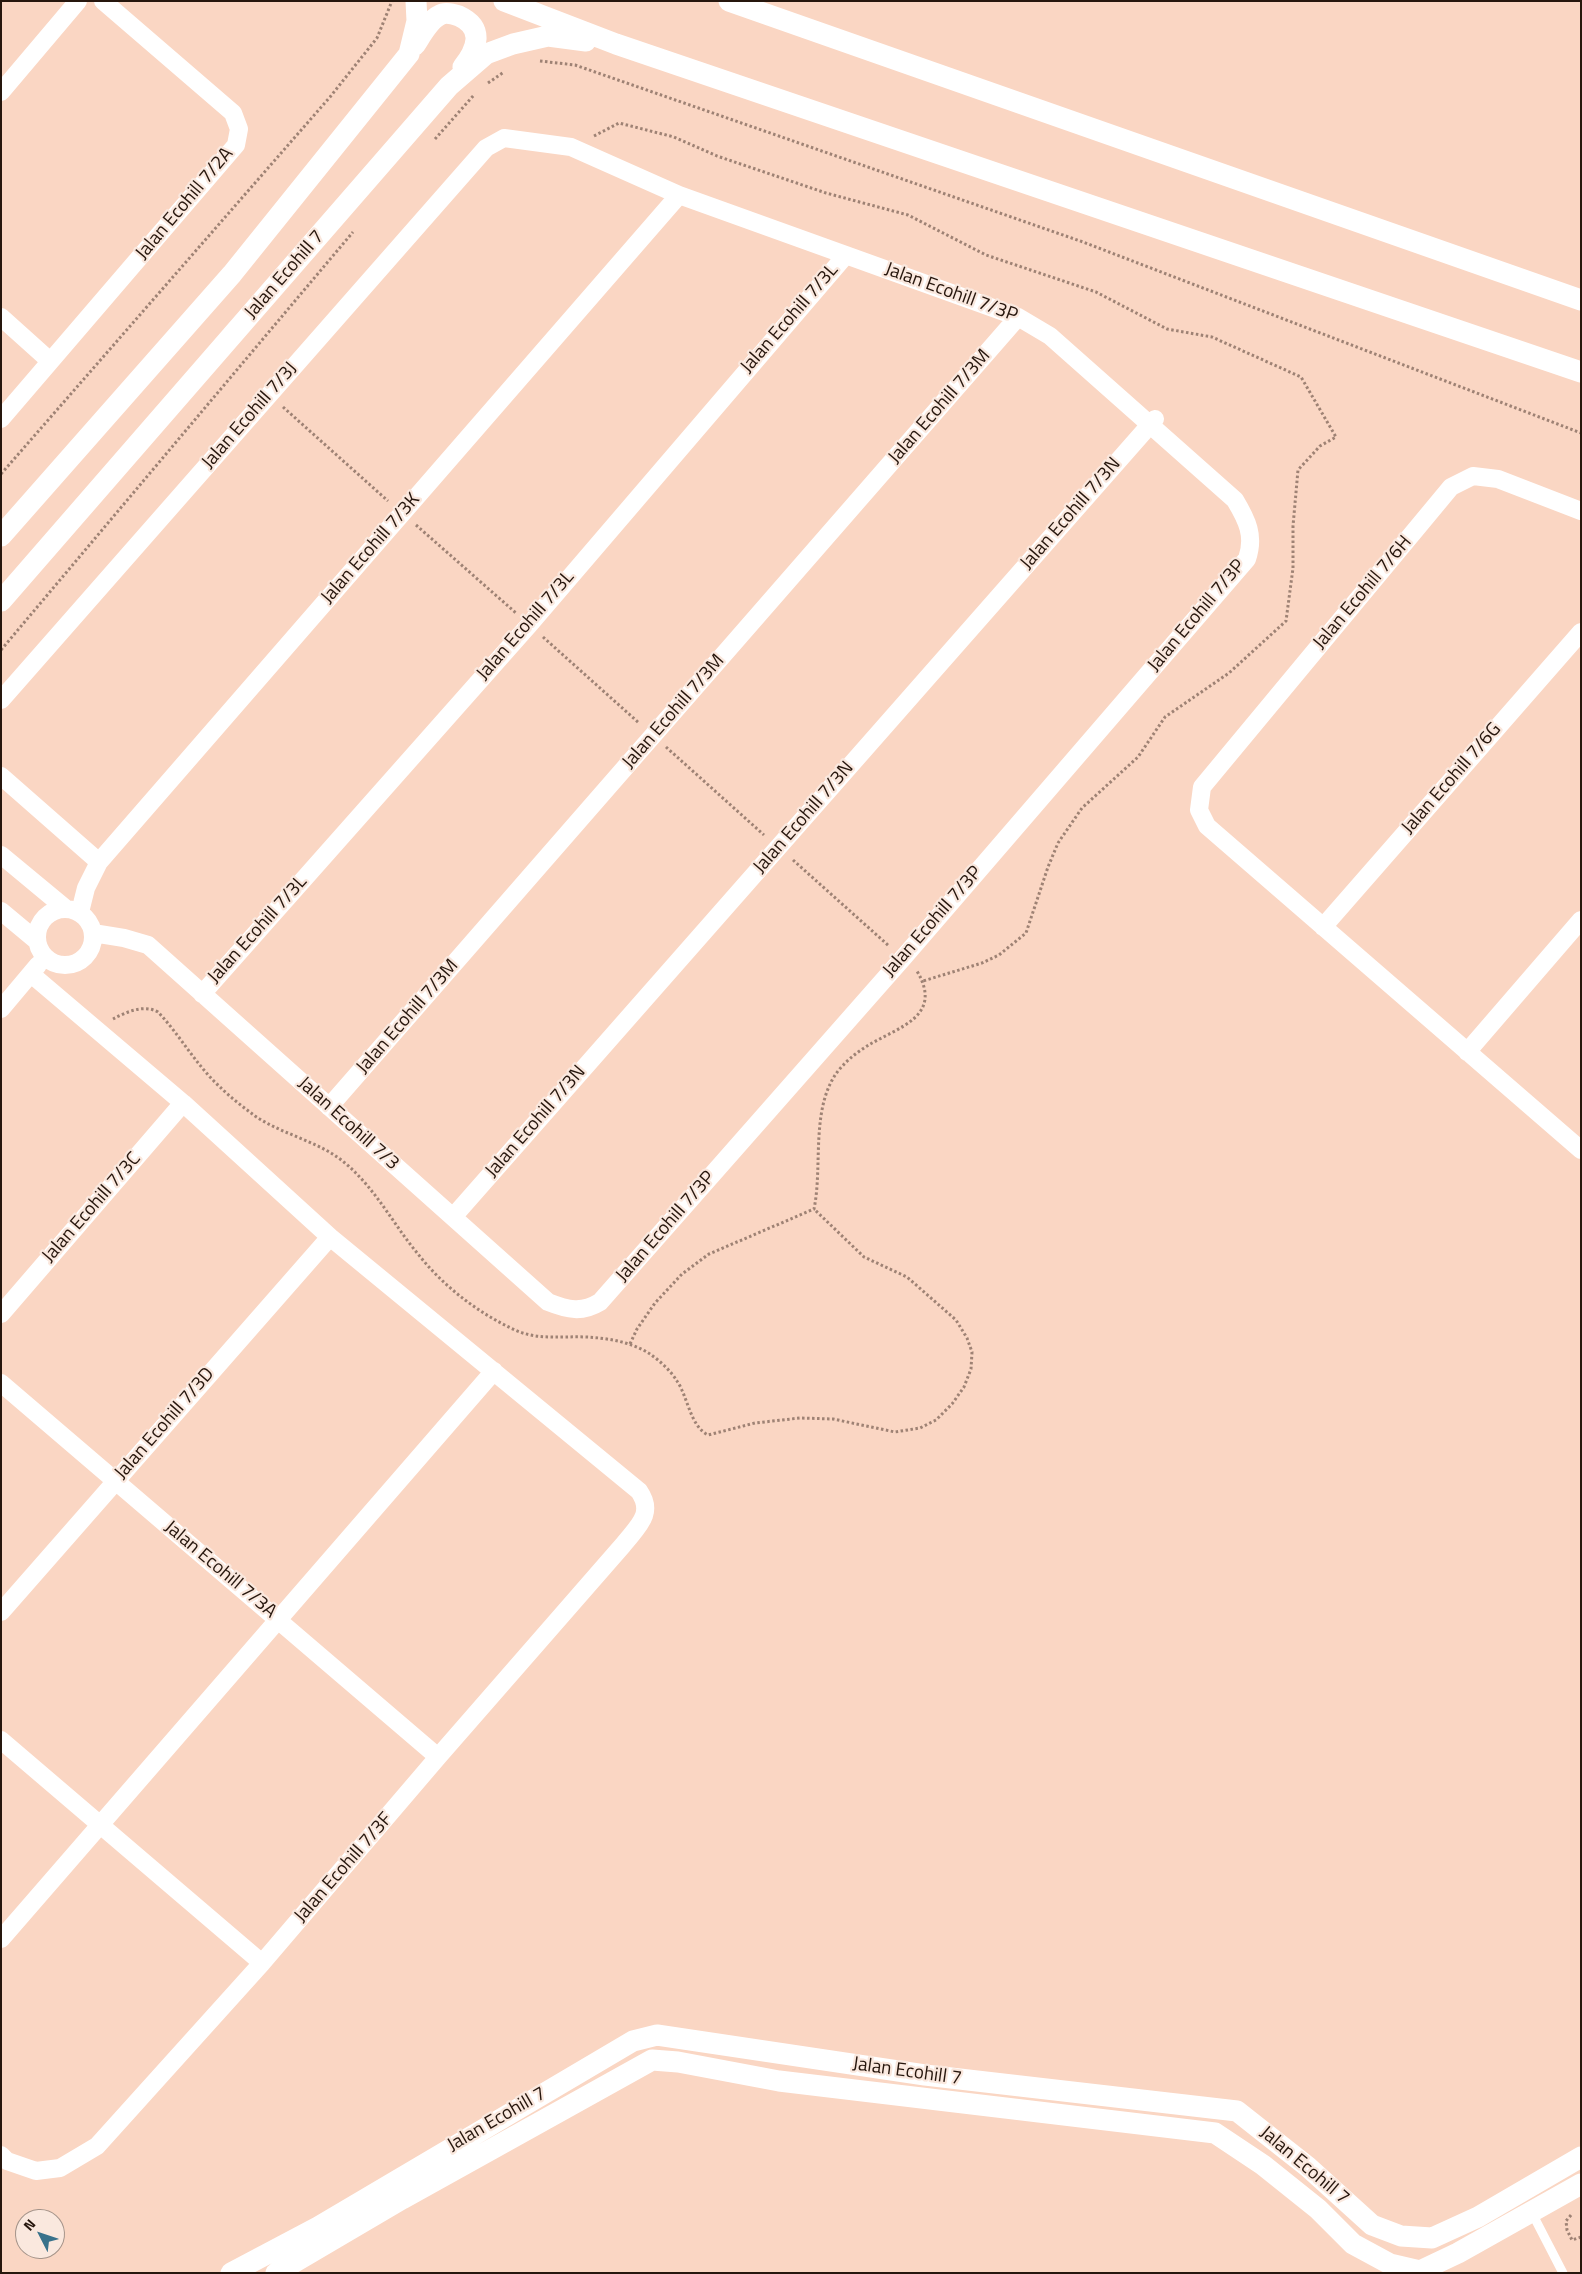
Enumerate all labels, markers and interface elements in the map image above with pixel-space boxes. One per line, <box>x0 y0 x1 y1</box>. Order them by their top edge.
street label: Jalan Ecohill 7/2A <box>131 143 239 265</box>
street label: Jalan Ecohill 7 <box>240 226 330 324</box>
street label: Jalan Ecohill 7/3P <box>882 258 1020 328</box>
street label: Jalan Ecohill 7/3L <box>736 260 844 378</box>
street label: Jalan Ecohill 7/3M <box>884 345 996 469</box>
street label: Jalan Ecohill 7/3J <box>198 358 302 474</box>
street label: Jalan Ecohill 7/3N <box>1016 453 1126 575</box>
street label: Jalan Ecohill 7/3K <box>317 489 425 609</box>
street label: Jalan Ecohill 7/6H <box>1309 532 1417 654</box>
street label: Jalan Ecohill 7/3P <box>1143 555 1251 677</box>
street label: Jalan Ecohill 7/3L <box>472 567 580 685</box>
street label: Jalan Ecohill 7/3M <box>618 650 730 774</box>
street label: Jalan Ecohill 7/6G <box>1397 719 1507 839</box>
street label: Jalan Ecohill 7/3N <box>749 757 859 879</box>
street label: Jalan Ecohill 7/3P <box>879 862 987 982</box>
street label: Jalan Ecohill 7/3L <box>204 871 312 989</box>
street label: Jalan Ecohill 7/3M <box>352 955 464 1079</box>
street label: Jalan Ecohill 7/3N <box>481 1061 591 1183</box>
street label: Jalan Ecohill 7/3 <box>293 1073 403 1175</box>
street label: Jalan Ecohill 7/3C <box>38 1148 146 1268</box>
street label: Jalan Ecohill 7/3P <box>612 1167 720 1287</box>
street label: Jalan Ecohill 7/3D <box>110 1363 220 1485</box>
street label: Jalan Ecohill 7/3A <box>159 1516 281 1624</box>
street label: Jalan Ecohill 7/3F <box>290 1808 398 1928</box>
street label: Jalan Ecohill 7 <box>851 2053 963 2091</box>
street label: Jalan Ecohill 7 <box>444 2083 550 2157</box>
street label: Jalan Ecohill 7 <box>1255 2122 1353 2210</box>
north arrow <box>15 2209 65 2259</box>
text: N <box>18 2214 40 2235</box>

